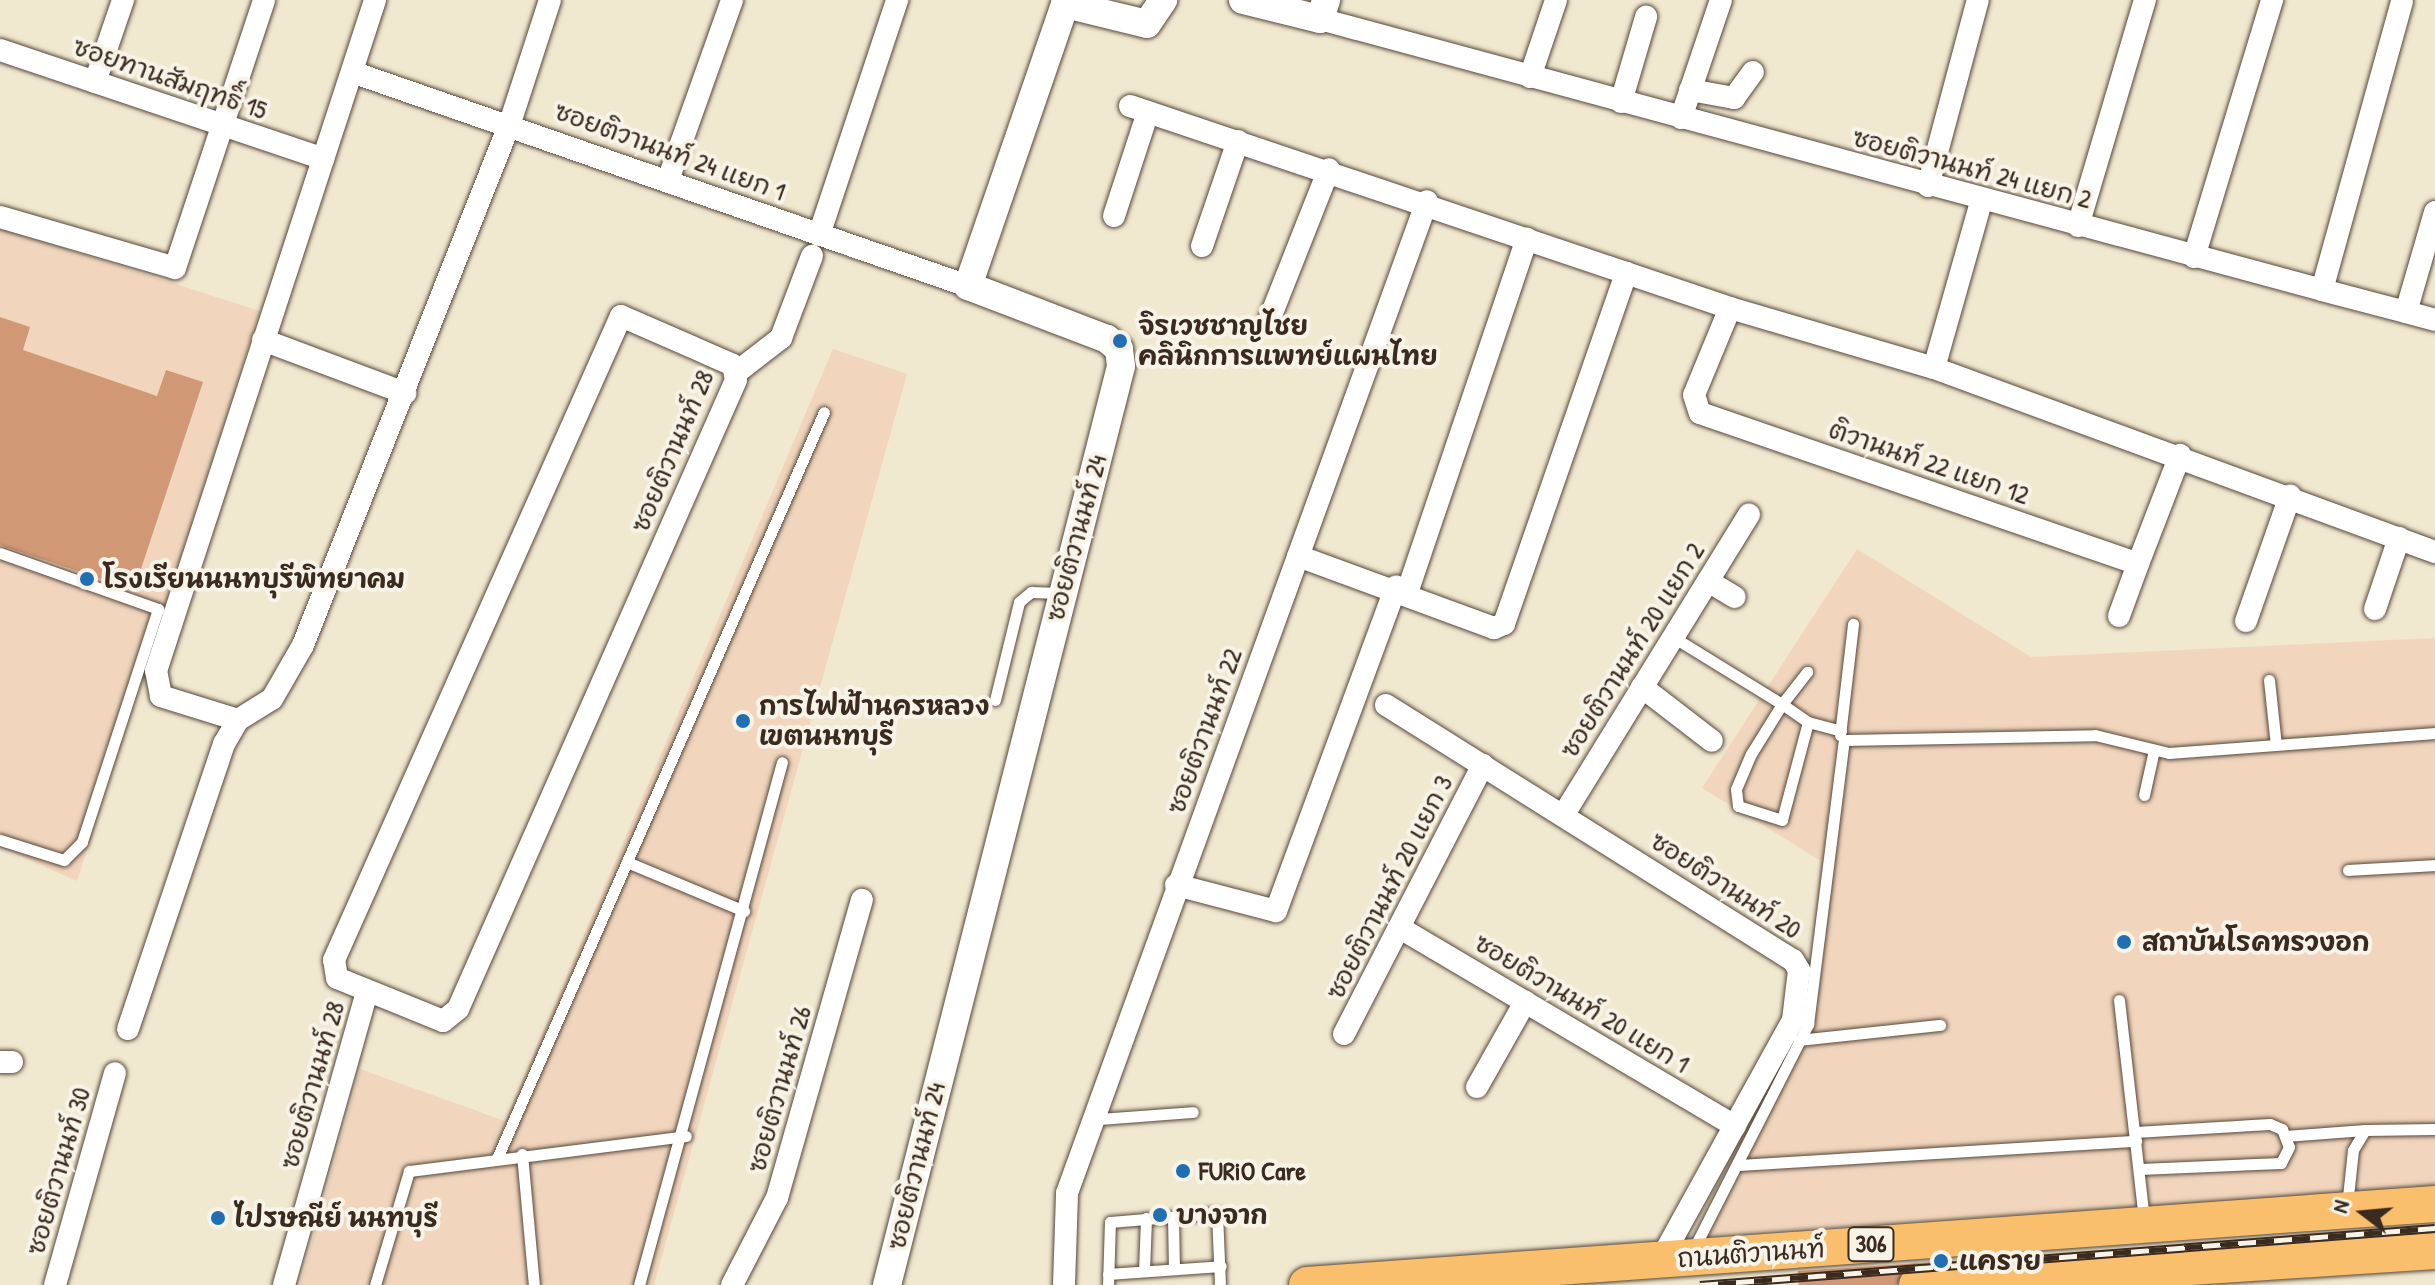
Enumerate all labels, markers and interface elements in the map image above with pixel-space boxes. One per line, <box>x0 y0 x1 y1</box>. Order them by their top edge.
street label: ซอยทานสัมฤทธิ์ 15 <box>69 30 271 126</box>
street label: ซอยติวานนท์ 24 แยก 1 <box>550 95 790 207</box>
street label: ซอยติวานนท์ 24 แยก 2 <box>1849 121 2095 215</box>
place label: จิรเวชชาญไชย คลินิกการแพทย์แผนไทย <box>1138 310 1438 372</box>
marker: จิรเวชชาญไชย คลินิกการแพทย์แผนไทย <box>1109 330 1131 352</box>
street label: ซอยติวานนท์ 28 <box>624 365 720 537</box>
street label: ติวานนท์ 22 แยก 12 <box>1825 413 2033 511</box>
street label: ซอยติวานนท์ 24 <box>1039 451 1113 625</box>
street label: ซอยติวานนท์ 20 แยก 2 <box>1553 537 1711 763</box>
place label: โรงเรียนนนทบุรีพิทยาคม <box>103 563 405 595</box>
marker: โรงเรียนนนทบุรีพิทยาคม <box>78 570 96 588</box>
street label: ซอยติวานนท์ 22 <box>1160 644 1248 818</box>
place label: การไฟฟ้านครหลวง เขตนนทบุรี <box>759 690 989 752</box>
marker: การไฟฟ้านครหลวง เขตนนทบุรี <box>734 712 752 730</box>
street label: ซอยติวานนท์ 20 แยก 3 <box>1319 770 1459 1004</box>
street label: ซอยติวานนท์ 20 <box>1645 825 1807 945</box>
place label: สถาบันโรคทรวงอก <box>2142 926 2369 958</box>
street label: ซอยติวานนท์ 20 แยก 1 <box>1469 927 1695 1079</box>
marker: สถาบันโรคทรวงอก <box>2113 931 2135 953</box>
street label: ซอยติวานนท์ 28 <box>273 998 351 1172</box>
street label: ซอยติวานนท์ 26 <box>740 1002 818 1176</box>
street label: ซอยติวานนท์ 24 <box>880 1079 952 1253</box>
street label: ซอยติวานนท์ 30 <box>19 1084 97 1258</box>
place label: FURiO Care <box>1199 1155 1306 1187</box>
marker: FURiO Care <box>1174 1162 1192 1180</box>
north arrow <box>2323 1173 2403 1253</box>
text: N <box>2324 1197 2356 1216</box>
place label: บางจาก <box>1176 1199 1268 1231</box>
place label: ไปรษณีย์ นนทบุรี <box>234 1202 438 1234</box>
marker: บางจาก <box>1151 1206 1169 1224</box>
marker: ไปรษณีย์ นนทบุรี <box>209 1209 227 1227</box>
road number: 306 <box>1847 1224 1895 1264</box>
street label: ถนนติวานนท์ <box>1676 1232 1826 1274</box>
place label: แคราย <box>1959 1245 2041 1277</box>
marker: แคราย <box>1930 1250 1952 1272</box>

